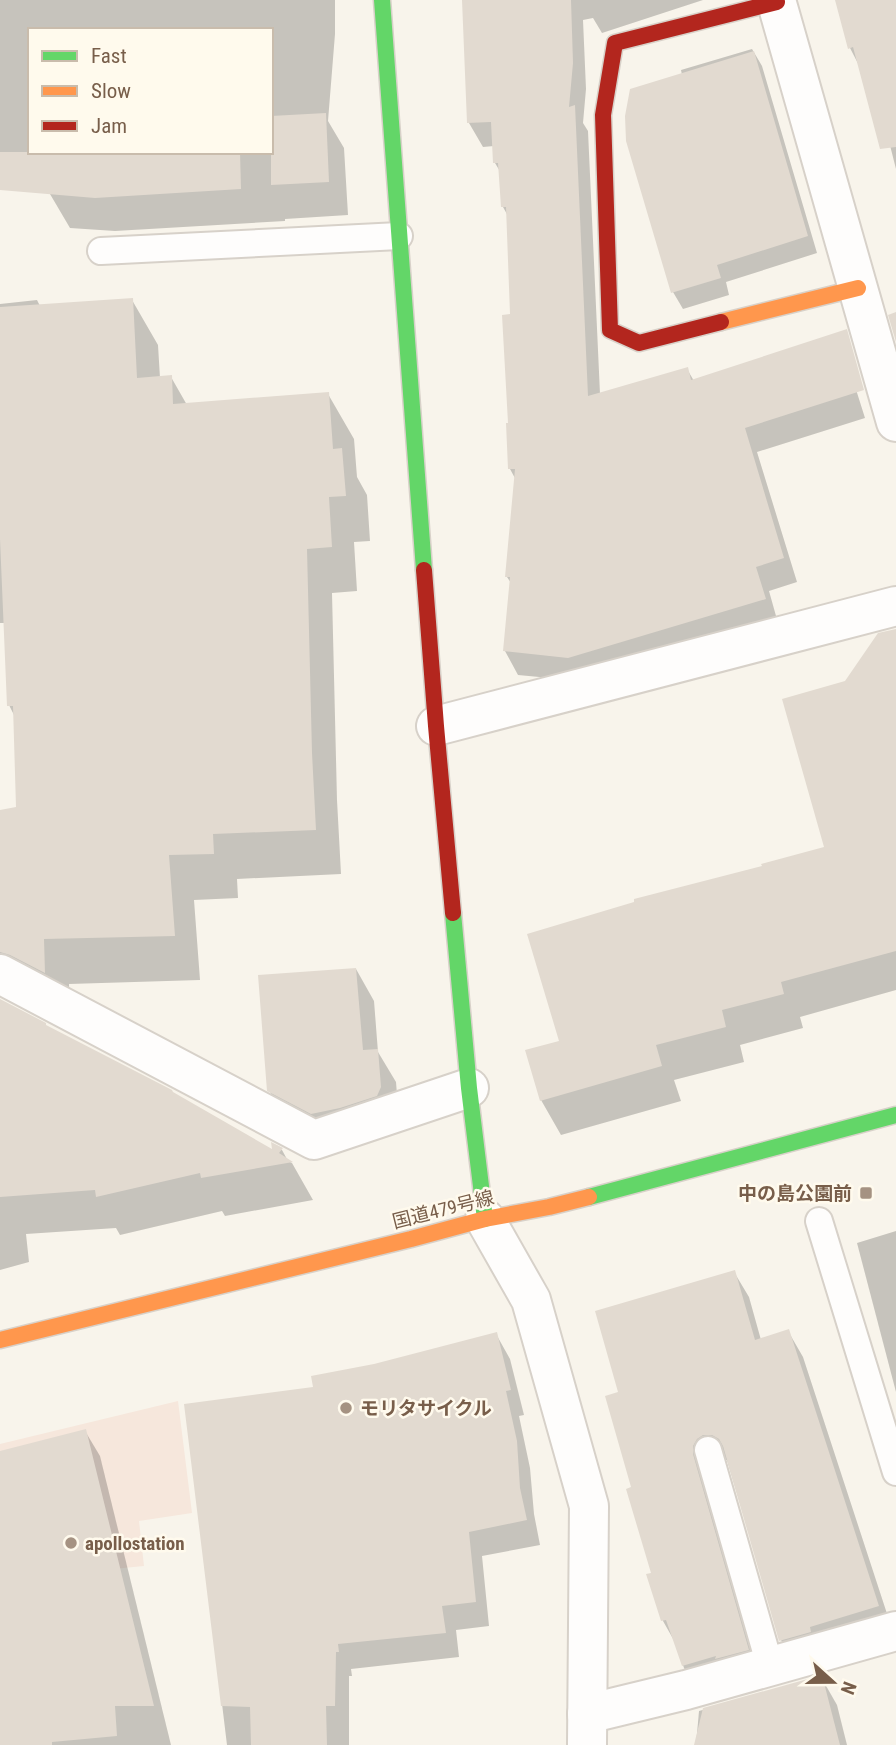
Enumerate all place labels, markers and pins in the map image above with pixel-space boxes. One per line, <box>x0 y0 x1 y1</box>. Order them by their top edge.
place label: 中の島公園前 <box>738 1182 852 1205</box>
marker: 中の島公園前 <box>858 1185 874 1201</box>
place label: モリタサイクル <box>360 1397 492 1420</box>
marker: モリタサイクル <box>338 1400 354 1416</box>
place label: apollostation <box>85 1532 185 1555</box>
marker: apollostation <box>63 1535 79 1551</box>

